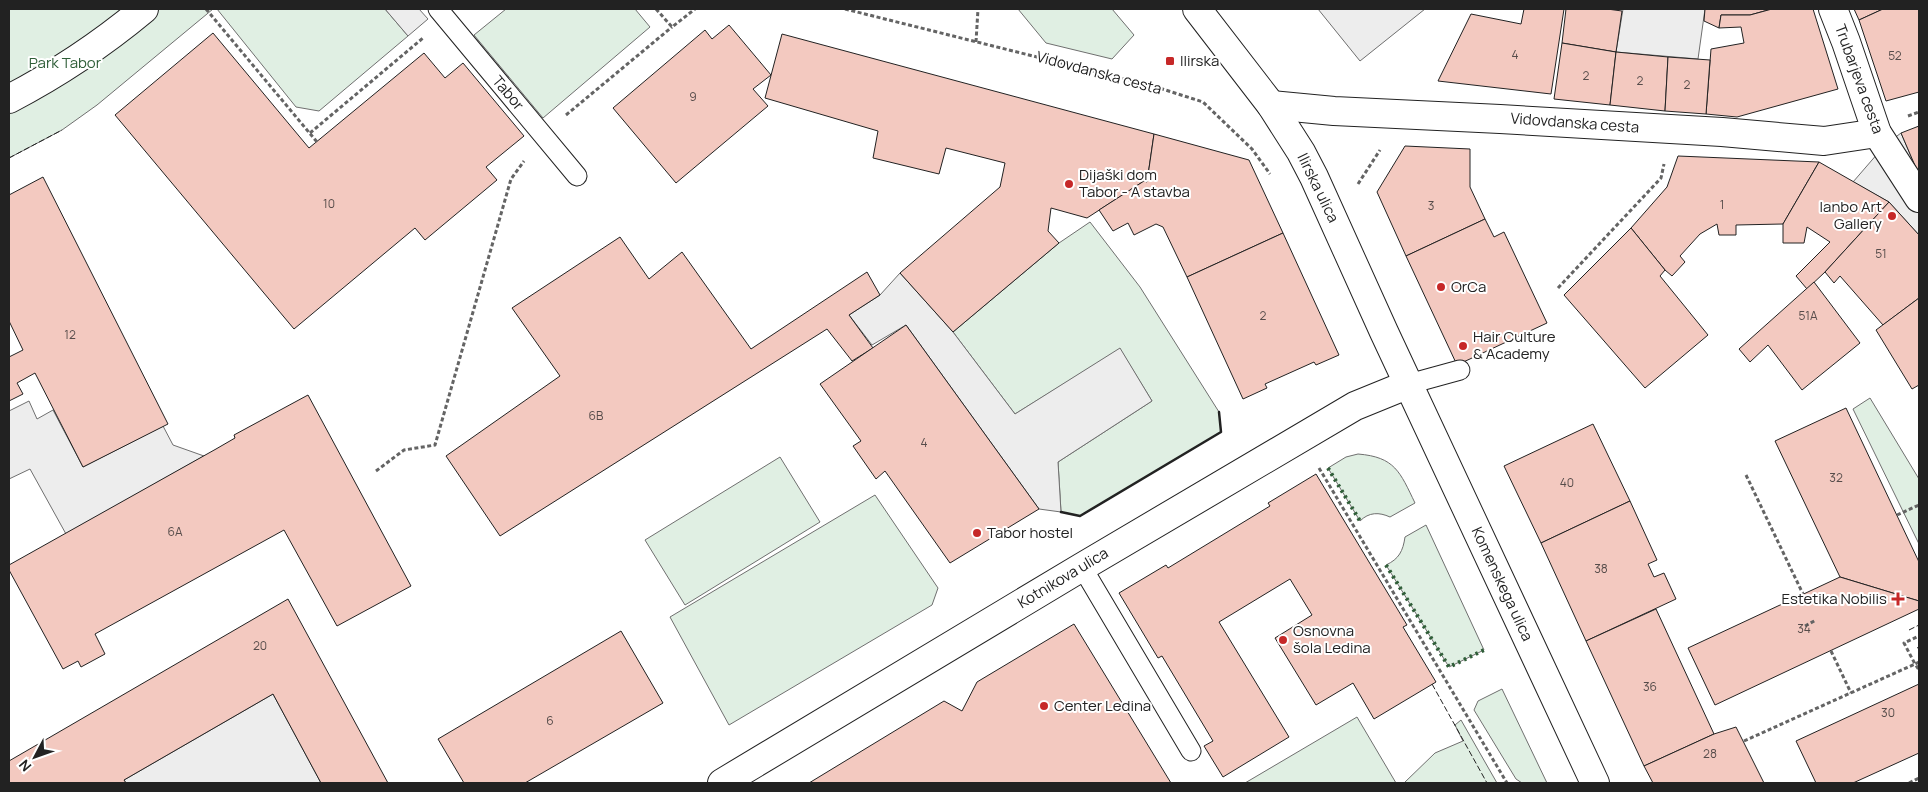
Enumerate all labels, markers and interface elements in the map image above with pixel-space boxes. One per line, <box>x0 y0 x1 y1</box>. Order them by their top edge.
street label: Trubarjeva cesta <box>1830 21 1889 136</box>
street label: Vidovdanska cesta <box>1034 46 1164 99</box>
house number: 4 <box>1511 46 1519 63</box>
house number: 52 <box>1888 47 1902 64</box>
place label: Ilirska <box>1180 50 1219 71</box>
park label: Park Tabor <box>29 52 102 73</box>
marker: Ilirska <box>1164 55 1176 67</box>
house number: 2 <box>1583 67 1590 84</box>
street label: Tabor <box>488 71 529 115</box>
house number: 2 <box>1637 72 1644 89</box>
house number: 2 <box>1684 76 1691 93</box>
house number: 9 <box>689 88 697 105</box>
street label: Vidovdanska cesta <box>1510 108 1640 137</box>
street label: Ilirska ulica <box>1293 150 1344 226</box>
place label: Dijaški dom Tabor - A stavba <box>1079 164 1190 202</box>
marker: Dijaški dom Tabor - A stavba <box>1063 178 1075 190</box>
house number: 10 <box>323 195 335 212</box>
house number: 1 <box>1720 196 1724 213</box>
place label: Ianbo Art Gallery <box>1820 196 1882 234</box>
house number: 3 <box>1428 197 1434 214</box>
marker: Ianbo Art Gallery <box>1886 210 1898 222</box>
house number: 51 <box>1875 245 1887 262</box>
place label: OrCa <box>1451 276 1486 297</box>
marker: OrCa <box>1435 281 1447 293</box>
house number: 2 <box>1260 307 1267 324</box>
house number: 51A <box>1798 307 1818 324</box>
house number: 12 <box>64 326 76 343</box>
place label: Hair Culture & Academy <box>1473 326 1556 364</box>
marker: Hair Culture & Academy <box>1457 340 1469 352</box>
house number: 6B <box>589 407 603 424</box>
house number: 4 <box>920 434 928 451</box>
house number: 32 <box>1829 469 1843 486</box>
house number: 40 <box>1560 474 1574 491</box>
place label: Tabor hostel <box>987 522 1073 543</box>
house number: 6A <box>167 523 183 540</box>
street label: Komenskega ulica <box>1467 523 1538 644</box>
marker: Tabor hostel <box>971 527 983 539</box>
street label: Kotnikova ulica <box>1013 542 1112 613</box>
house number: 38 <box>1594 560 1608 577</box>
place label: Estetika Nobilis <box>1781 588 1887 609</box>
marker: Estetika Nobilis <box>1891 592 1905 606</box>
place label: Osnovna šola Ledina <box>1293 620 1371 658</box>
house number: 34 <box>1797 620 1811 637</box>
marker: Osnovna šola Ledina <box>1277 634 1289 646</box>
house number: 20 <box>253 637 267 654</box>
house number: 36 <box>1643 678 1657 695</box>
place label: Center Ledina <box>1054 695 1151 716</box>
marker: Center Ledina <box>1038 700 1050 712</box>
house number: 30 <box>1881 704 1895 721</box>
house number: 6 <box>546 712 554 729</box>
north arrow <box>10 732 60 782</box>
house number: 28 <box>1703 745 1717 762</box>
text: N <box>14 756 35 776</box>

